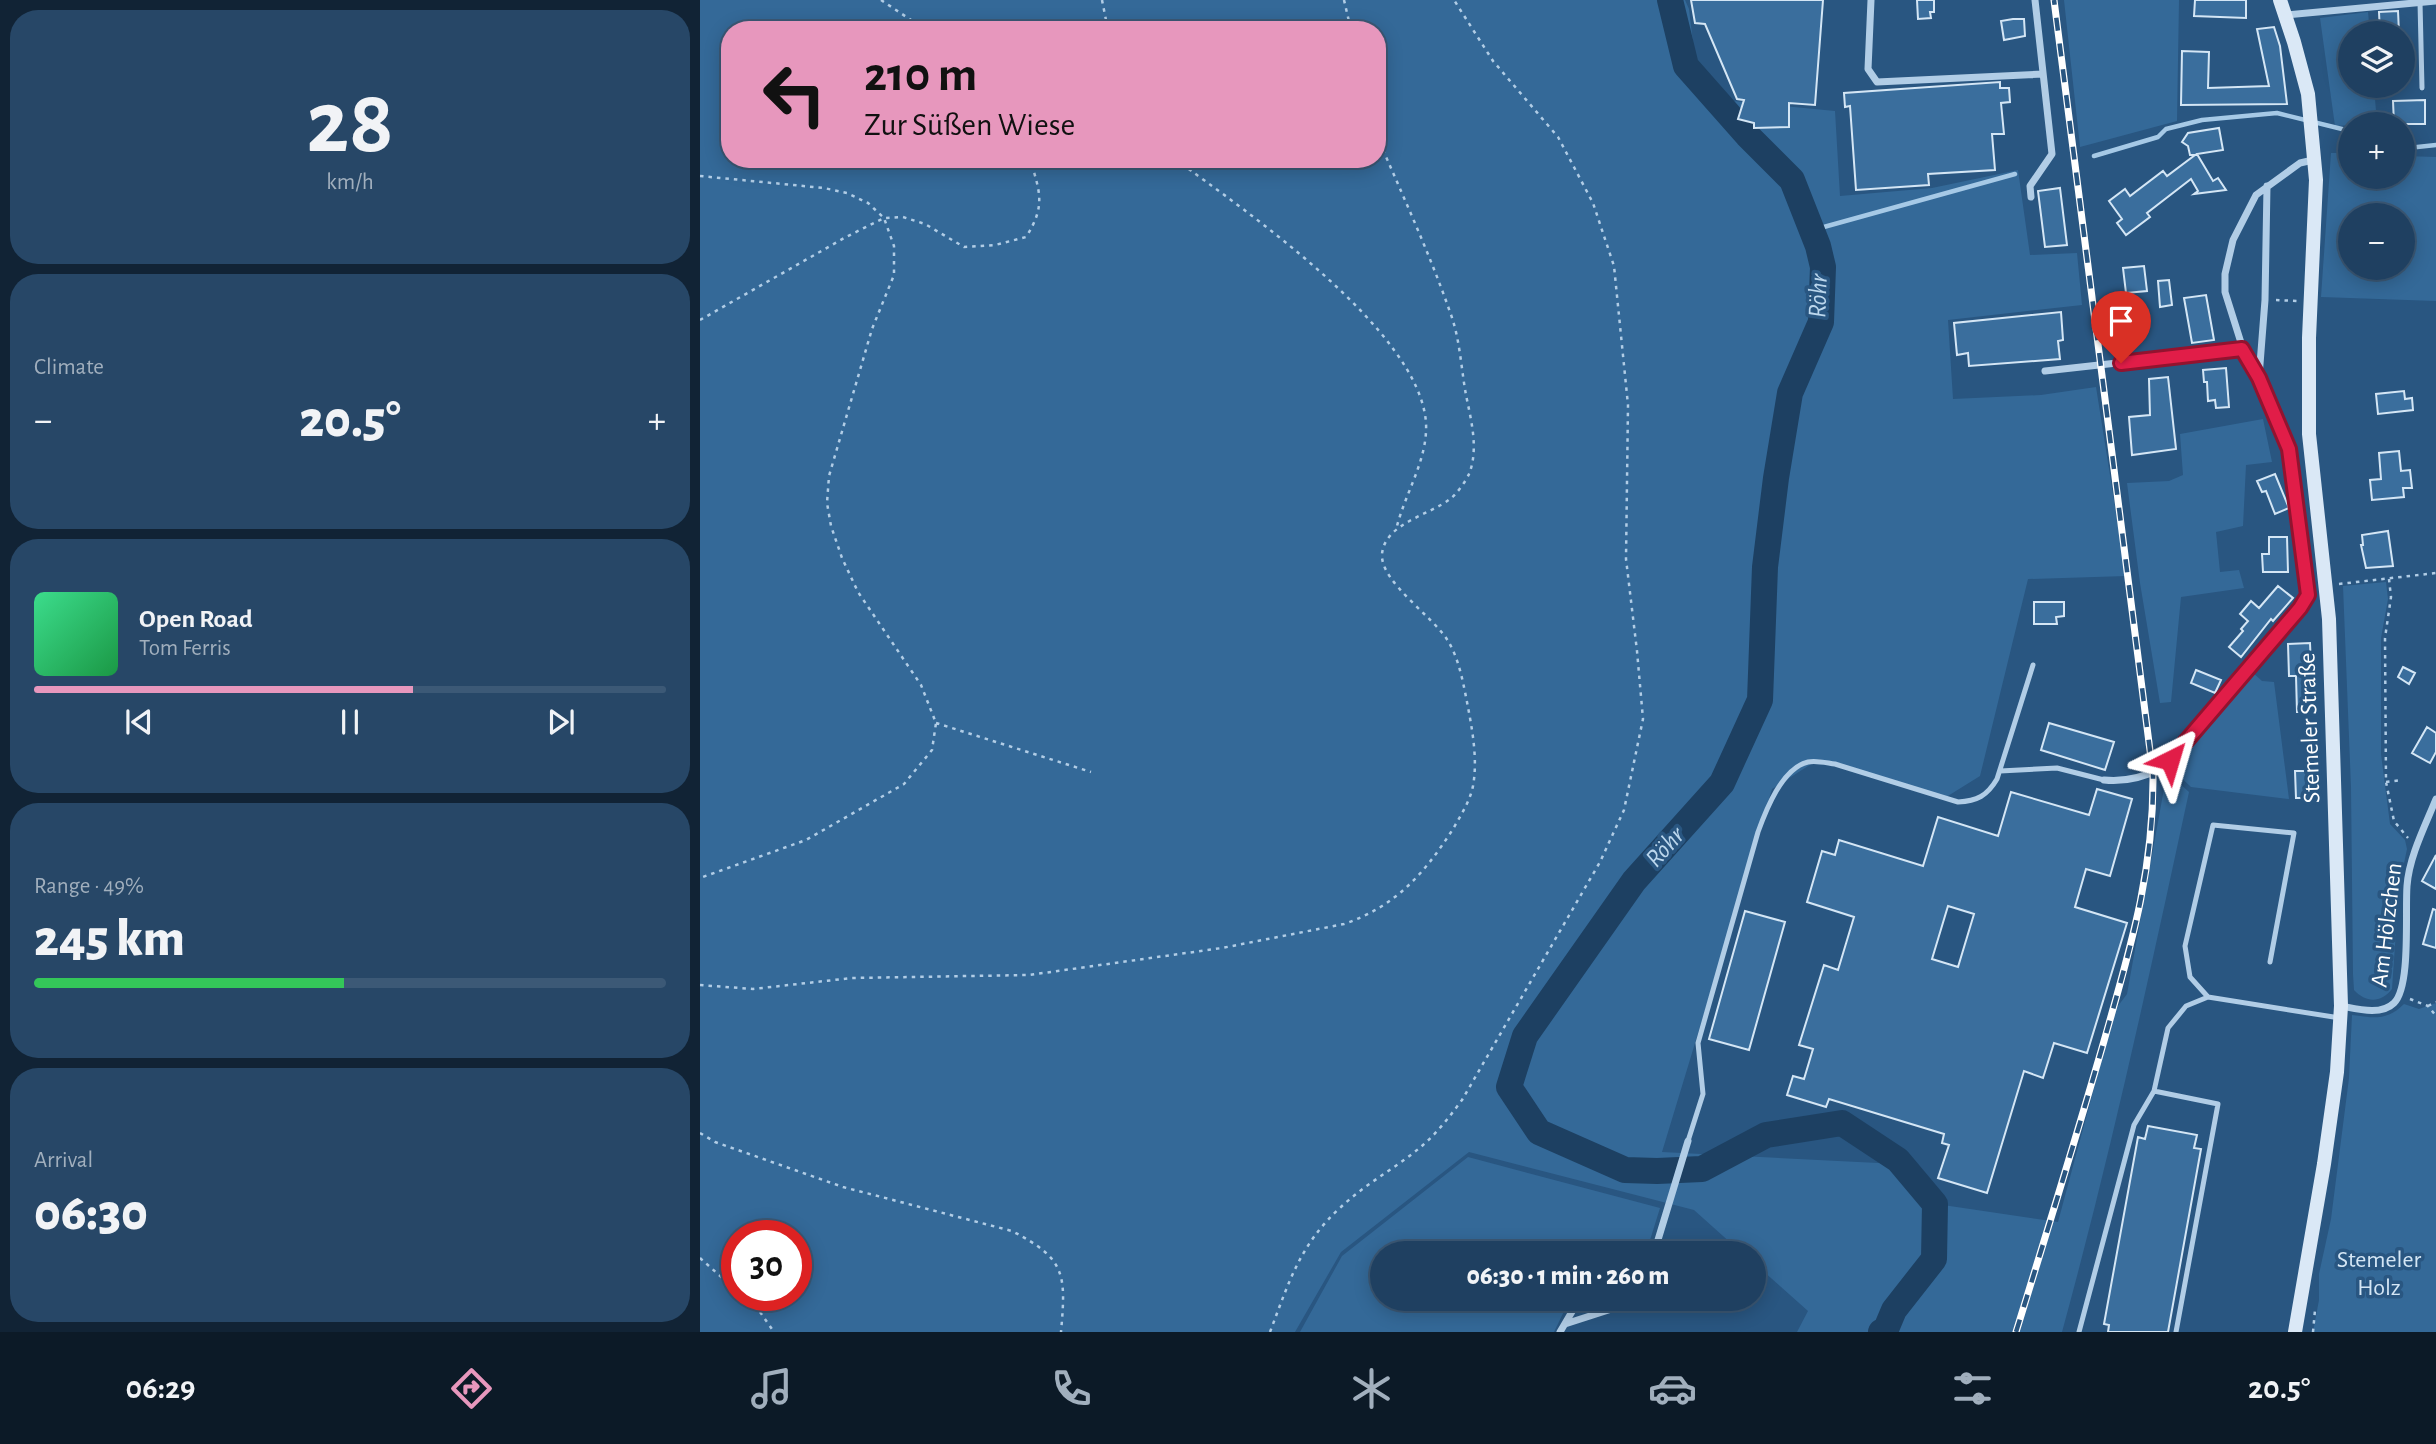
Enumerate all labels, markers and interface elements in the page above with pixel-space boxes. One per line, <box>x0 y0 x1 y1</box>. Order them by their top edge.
map controls <box>2338 21 2415 280</box>
button: layers <box>2338 21 2415 98</box>
icon: left <box>749 49 840 140</box>
text: 210 m <box>864 51 977 100</box>
text: 28 <box>306 78 394 169</box>
text: Zur Süßen Wiese <box>864 109 1075 141</box>
button: + <box>2338 112 2415 189</box>
text: km/h <box>326 171 374 194</box>
button: − <box>2338 203 2415 280</box>
water label: Röhr <box>1804 272 1832 319</box>
pin <box>2091 291 2151 363</box>
icon: arrive <box>2102 302 2140 340</box>
text: Climate <box>34 356 104 379</box>
text: 20.5° <box>299 394 401 446</box>
text: − <box>34 402 52 440</box>
text: + <box>648 402 666 440</box>
text: Open Road <box>139 606 253 632</box>
text: Tom Ferris <box>139 637 231 660</box>
street label: Stemeler Straße <box>2295 652 2325 804</box>
icon: previous <box>120 703 158 741</box>
icon: pause <box>331 703 369 741</box>
icon: next <box>542 703 580 741</box>
position arrow <box>2133 723 2207 797</box>
water label: Röhr <box>1641 821 1690 872</box>
street label: Am Hölzchen <box>2367 861 2407 989</box>
text: Range · 49% <box>34 875 144 898</box>
text: 245 km <box>34 913 185 965</box>
text: Arrival <box>34 1149 93 1172</box>
text: 06:30 <box>34 1187 148 1239</box>
speed limit sign: 30 <box>721 1220 812 1311</box>
park label: Stemeler Holz <box>2337 1248 2422 1300</box>
text: 06:30 · 1 min · 260 m <box>1467 1263 1669 1289</box>
icon: directions <box>447 1364 496 1413</box>
icon: music <box>747 1364 796 1413</box>
icon: phone <box>1047 1364 1096 1413</box>
icon: climate <box>1347 1364 1396 1413</box>
icon: car <box>1648 1364 1697 1413</box>
icon: filters <box>1948 1364 1997 1413</box>
text: 06:29 <box>126 1372 196 1404</box>
text: 20.5° <box>2248 1372 2310 1404</box>

